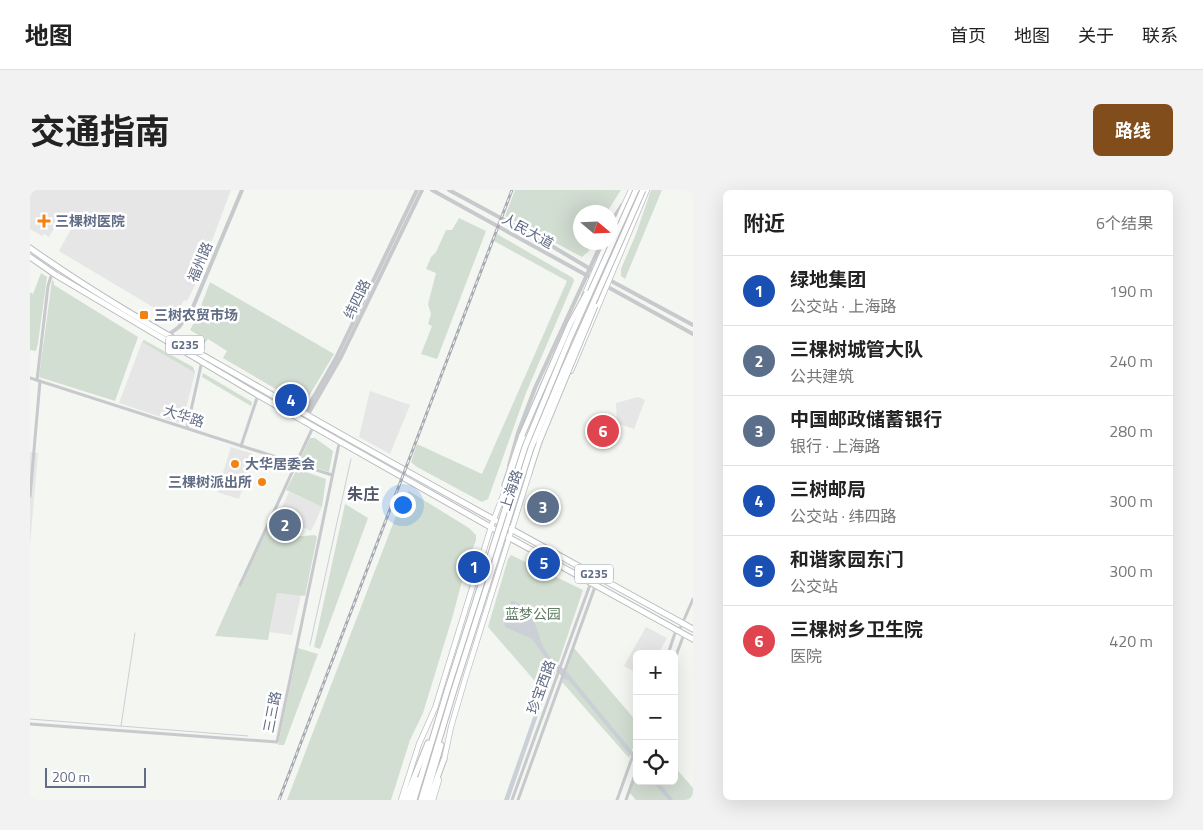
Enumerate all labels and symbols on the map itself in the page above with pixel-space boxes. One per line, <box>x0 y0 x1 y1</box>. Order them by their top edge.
north arrow <box>573 205 618 250</box>
street label: 人民大道 <box>499 208 558 253</box>
place label: 三棵树医院 <box>55 210 125 231</box>
marker: 三棵树医院 <box>37 214 51 228</box>
street label: 福州路 <box>182 238 217 285</box>
street label: 纬四路 <box>338 275 375 322</box>
place label: 三树农贸市场 <box>154 304 238 325</box>
marker: 三树农贸市场 <box>138 309 150 321</box>
road number: G235 <box>166 336 204 354</box>
pin: 4 <box>275 381 307 419</box>
street label: 大华路 <box>161 399 207 432</box>
pin: 6 <box>587 412 619 450</box>
place label: 大华居委会 <box>245 453 315 474</box>
marker: 大华居委会 <box>229 458 241 470</box>
street label: 上海路 <box>494 467 527 513</box>
place label: 三棵树派出所 <box>168 471 252 492</box>
marker: 三棵树派出所 <box>256 476 268 488</box>
district label: 朱庄 <box>347 482 379 506</box>
pin: 3 <box>527 488 559 526</box>
your location <box>390 492 416 518</box>
pin: 2 <box>269 506 301 544</box>
pin: 5 <box>528 544 560 582</box>
pin: 1 <box>458 548 490 586</box>
road number: G235 <box>575 564 613 584</box>
park label: 蓝梦公园 <box>505 603 561 624</box>
street label: 珍宝西路 <box>521 657 560 717</box>
street label: 三三路 <box>257 689 286 735</box>
scale bar <box>45 765 146 788</box>

